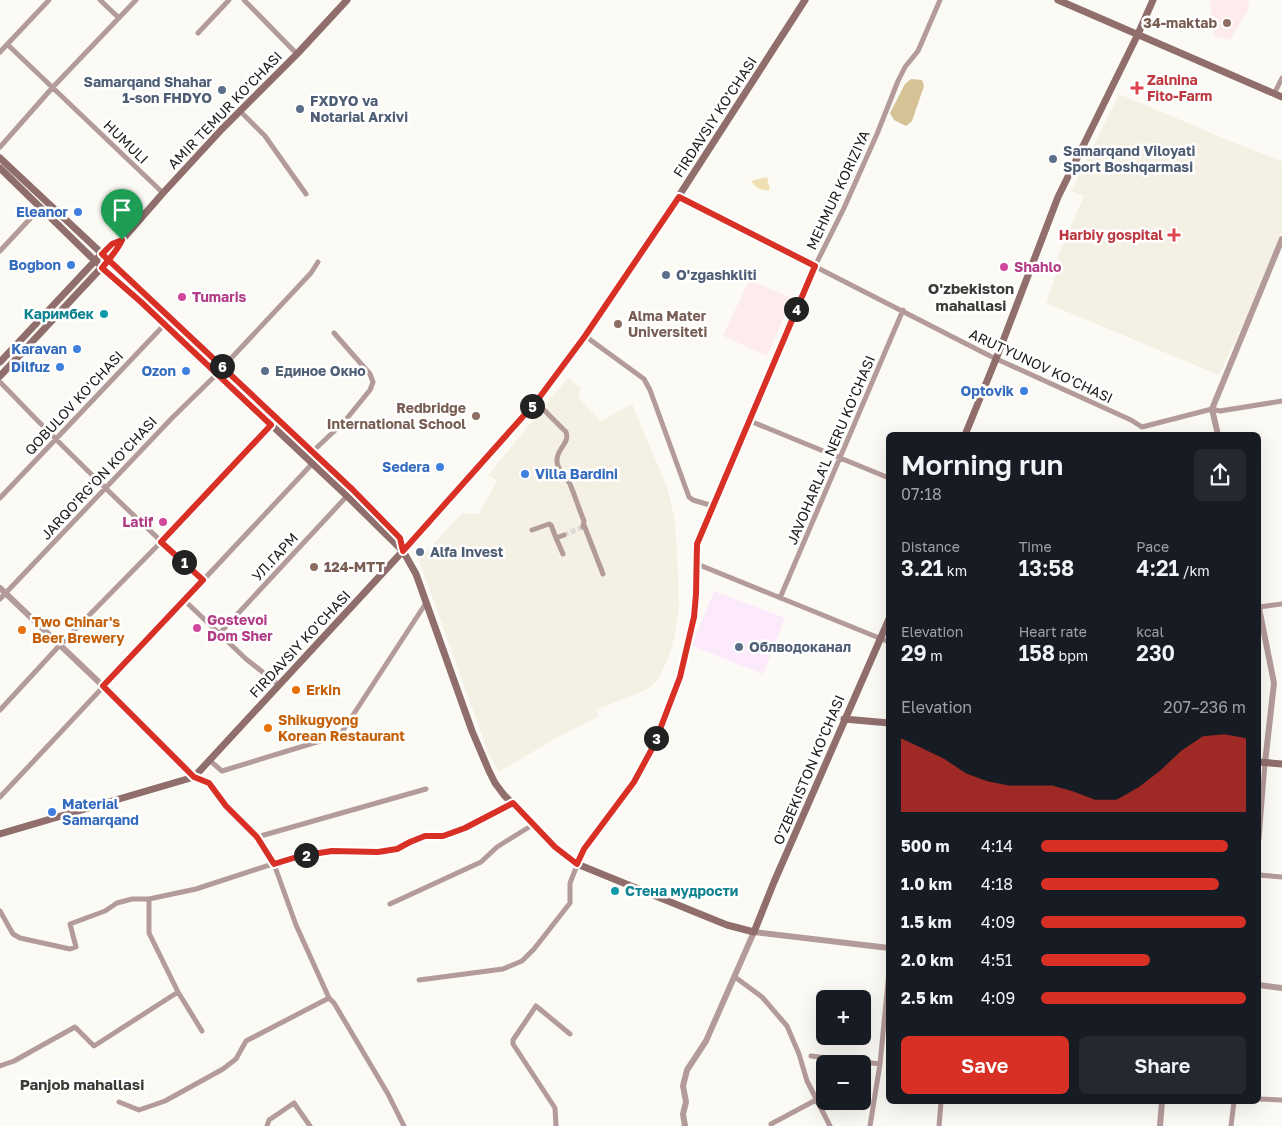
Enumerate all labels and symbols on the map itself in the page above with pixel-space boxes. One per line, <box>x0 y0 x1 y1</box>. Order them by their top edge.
place label: 34-maktab <box>1143 14 1217 31</box>
marker: 34-maktab <box>1221 17 1233 29</box>
street label: AMIR TEMUR KO'CHASI <box>164 47 285 172</box>
street label: FIRDAVSIY KO'CHASI <box>669 53 760 180</box>
place label: Zalnina Fito-Farm <box>1147 71 1212 104</box>
place label: Samarqand Shahar 1-son FHDYO <box>84 73 213 106</box>
marker: Zalnina Fito-Farm <box>1131 82 1143 94</box>
marker: Samarqand Shahar 1-son FHDYO <box>216 84 228 96</box>
place label: FXDYO va Notarial Arxivi <box>310 92 408 125</box>
marker: FXDYO va Notarial Arxivi <box>294 103 306 115</box>
street label: HUMULI <box>100 116 152 167</box>
street label: MEHMUR KORIZIYA <box>802 127 873 252</box>
place label: Samarqand Viloyati Sport Boshqarmasi <box>1063 142 1196 175</box>
marker: Samarqand Viloyati Sport Boshqarmasi <box>1047 153 1059 165</box>
pin <box>101 189 143 240</box>
place label: Eleanor <box>16 203 69 220</box>
marker: Eleanor <box>72 206 84 218</box>
place label: Harbiy gospital <box>1059 226 1163 243</box>
marker: Harbiy gospital <box>1167 228 1181 242</box>
place label: Bogbon <box>9 256 61 273</box>
place label: Shahlo <box>1014 258 1061 275</box>
marker: Bogbon <box>65 259 77 271</box>
marker: Shahlo <box>998 261 1010 273</box>
place label: O'zgashkliti <box>676 266 757 283</box>
marker: O'zgashkliti <box>660 269 672 281</box>
district label: O'zbekiston mahallasi <box>928 279 1014 314</box>
place label: Tumaris <box>192 288 247 305</box>
marker: Tumaris <box>176 291 188 303</box>
pin: 4 <box>784 296 808 322</box>
place label: Каримбек <box>24 305 94 322</box>
place label: Alma Mater Universiteti <box>628 307 707 340</box>
marker: Каримбек <box>98 308 110 320</box>
marker: Alma Mater Universiteti <box>612 318 624 330</box>
street label: ARUTYUNOV KO'CHASI <box>967 325 1116 406</box>
place label: Karavan <box>11 340 67 357</box>
marker: Karavan <box>71 343 83 355</box>
street label: QOBULOV KO'CHASI <box>21 347 126 458</box>
street label: JAVOHARLA'L NERU KO'CHASI <box>783 353 878 547</box>
pin: 6 <box>210 354 234 378</box>
place label: Dilfuz <box>11 358 50 375</box>
marker: Dilfuz <box>54 361 66 373</box>
place label: Ozon <box>141 362 176 379</box>
place label: Единое Окно <box>275 362 366 379</box>
marker: Ozon <box>180 365 192 377</box>
marker: Единое Окно <box>259 365 271 377</box>
place label: Optovik <box>961 382 1014 399</box>
marker: Optovik <box>1018 385 1030 397</box>
pin: 5 <box>520 394 544 418</box>
place label: Redbridge International School <box>327 399 466 432</box>
marker: Redbridge International School <box>470 410 482 422</box>
street label: JARQO'RG'ON KO'CHASI <box>37 412 160 543</box>
place label: Sedera <box>382 458 430 475</box>
marker: Sedera <box>434 461 446 473</box>
place label: Villa Bardini <box>535 465 618 482</box>
marker: Villa Bardini <box>519 468 531 480</box>
place label: Latif <box>122 513 154 530</box>
marker: Latif <box>157 516 169 528</box>
street label: УЛ.ГАРМ <box>248 529 301 584</box>
place label: Alfa Invest <box>430 543 504 560</box>
marker: Alfa Invest <box>414 546 426 558</box>
pin: 1 <box>172 550 196 574</box>
place label: 124-MTT <box>324 558 385 575</box>
marker: 124-MTT <box>308 561 320 573</box>
street label: FIRDAVSIY KO'CHASI <box>246 587 354 701</box>
place label: Gostevoi Dom Sher <box>207 611 273 644</box>
place label: Two Chinar's Beer Brewery <box>32 613 125 646</box>
marker: Gostevoi Dom Sher <box>191 622 203 634</box>
marker: Two Chinar's Beer Brewery <box>16 624 28 636</box>
place label: Облводоканал <box>749 638 851 655</box>
marker: Облводоканал <box>733 641 745 653</box>
place label: Erkin <box>306 681 341 698</box>
marker: Erkin <box>290 684 302 696</box>
street label: O'ZBEKISTON KO'CHASI <box>769 692 848 847</box>
place label: Shikugyong Korean Restaurant <box>278 711 405 744</box>
marker: Shikugyong Korean Restaurant <box>262 722 274 734</box>
pin: 3 <box>644 726 668 750</box>
place label: Material Samarqand <box>62 795 139 828</box>
marker: Material Samarqand <box>46 806 58 818</box>
pin: 2 <box>294 842 318 868</box>
place label: Стена мудрости <box>625 882 738 899</box>
marker: Стена мудрости <box>609 885 621 897</box>
district label: Panjob mahallasi <box>20 1075 144 1093</box>

